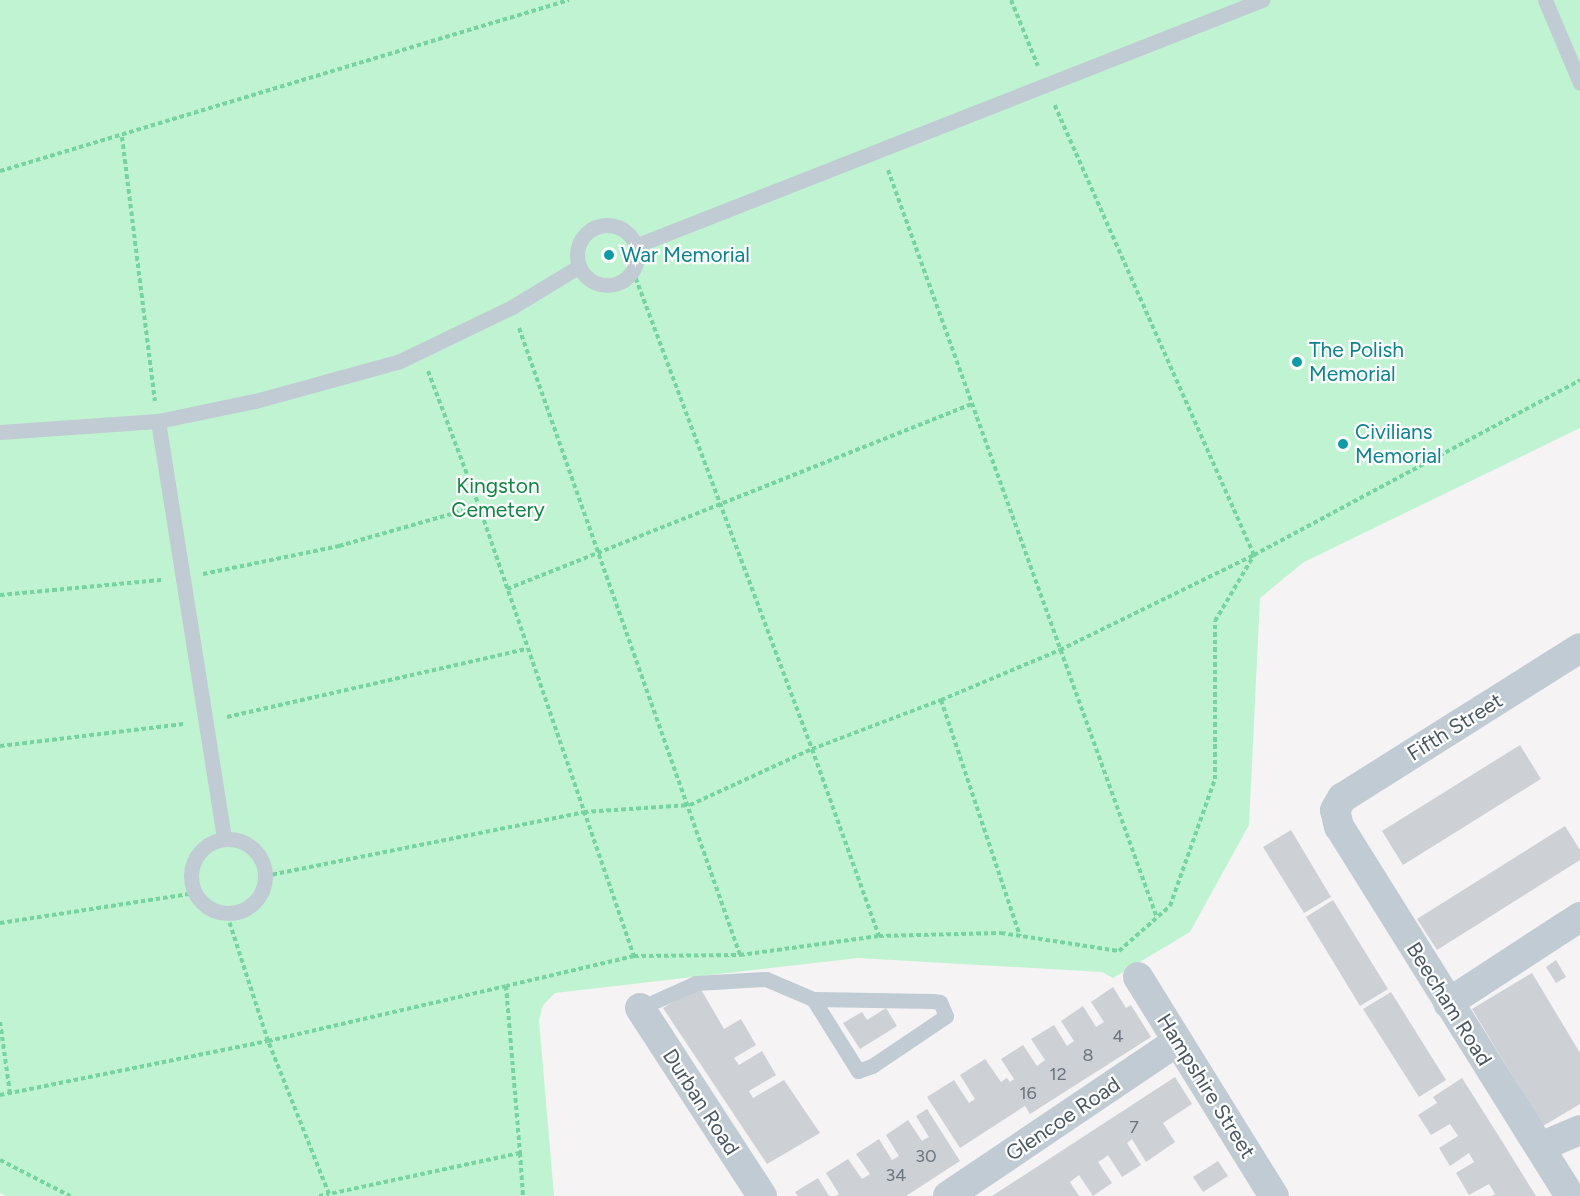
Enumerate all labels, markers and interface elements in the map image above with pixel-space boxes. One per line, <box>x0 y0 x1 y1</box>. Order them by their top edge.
place label: War Memorial <box>621 242 750 268</box>
marker: War Memorial <box>602 248 616 262</box>
place label: The Polish Memorial <box>1309 337 1404 387</box>
marker: The Polish Memorial <box>1290 355 1304 369</box>
place label: Civilians Memorial <box>1355 419 1442 469</box>
marker: Civilians Memorial <box>1336 437 1350 451</box>
park label: Kingston Cemetery <box>451 473 545 523</box>
street label: Fifth Street <box>1403 688 1507 766</box>
street label: Beecham Road <box>1401 938 1497 1070</box>
street label: Hampshire Street <box>1151 1009 1261 1163</box>
house number: 4 <box>1112 1025 1124 1047</box>
street label: Durban Road <box>657 1044 745 1160</box>
house number: 8 <box>1082 1044 1094 1066</box>
house number: 12 <box>1049 1063 1067 1085</box>
street label: Glencoe Road <box>1001 1072 1125 1166</box>
house number: 16 <box>1019 1082 1037 1104</box>
house number: 7 <box>1129 1116 1139 1138</box>
house number: 30 <box>915 1145 937 1167</box>
house number: 34 <box>886 1164 906 1186</box>

